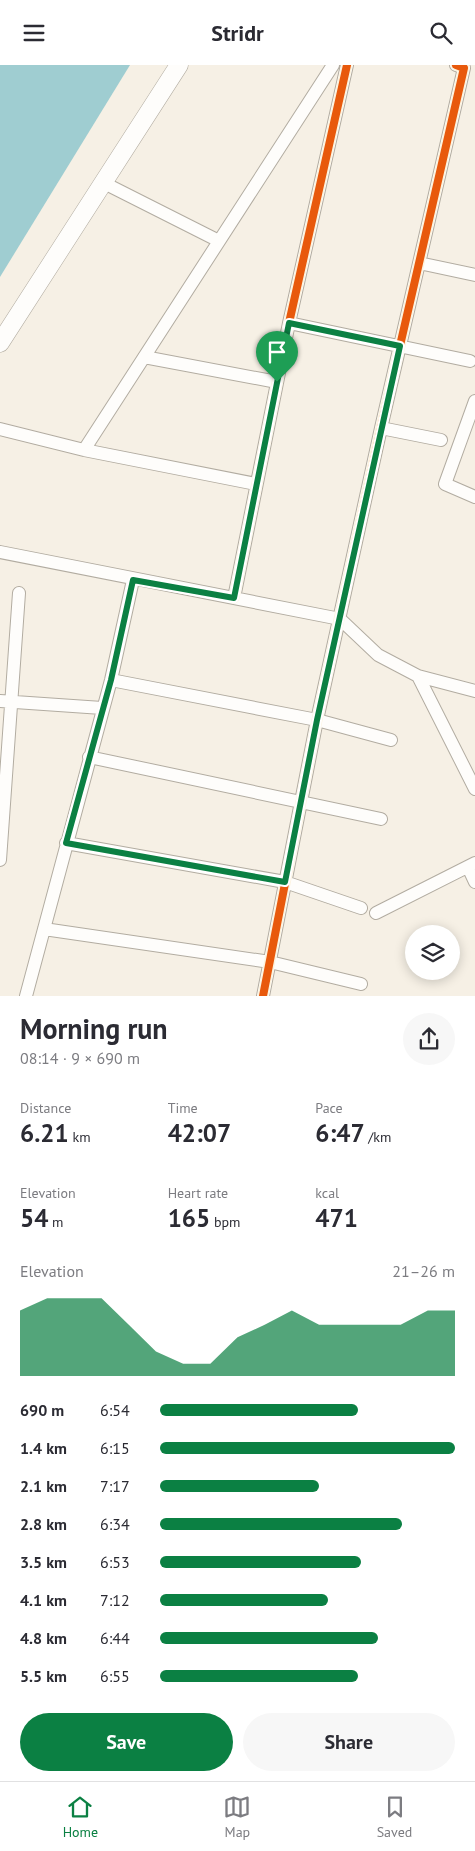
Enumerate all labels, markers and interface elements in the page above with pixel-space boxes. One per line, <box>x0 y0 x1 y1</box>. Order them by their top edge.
icon: menu <box>20 19 48 47</box>
text: Stridr <box>211 19 264 47</box>
icon: search <box>427 19 455 47</box>
pin <box>256 331 298 382</box>
icon: arrive <box>263 338 291 366</box>
map controls <box>405 925 460 980</box>
button: layers <box>405 925 460 980</box>
text: Morning run <box>20 1010 168 1047</box>
button: share <box>403 1013 455 1065</box>
text: 08:14 · 9 × 690 m <box>20 1048 140 1068</box>
text: Distance <box>20 1099 71 1117</box>
text: Time <box>168 1099 198 1117</box>
text: Pace <box>315 1099 343 1117</box>
text: 6.21 <box>20 1117 69 1149</box>
text: 42:07 <box>168 1117 231 1149</box>
text: 6:47 <box>315 1117 365 1149</box>
text: km <box>69 1128 91 1146</box>
text: /km <box>365 1128 391 1146</box>
text: Elevation <box>20 1184 76 1202</box>
text: Heart rate <box>168 1184 228 1202</box>
text: kcal <box>315 1184 339 1202</box>
text: 54 <box>20 1202 48 1234</box>
text: 165 <box>168 1202 210 1234</box>
text: 471 <box>315 1202 358 1234</box>
text: m <box>48 1213 63 1231</box>
text: bpm <box>210 1213 240 1231</box>
text: Elevation <box>20 1261 84 1281</box>
text: 21–26 m <box>392 1261 455 1281</box>
text: 690 m <box>20 1400 64 1420</box>
text: 6:54 <box>100 1400 130 1420</box>
text: 1.4 km <box>20 1438 67 1458</box>
text: 6:15 <box>100 1438 130 1458</box>
text: 2.1 km <box>20 1476 67 1496</box>
text: 7:17 <box>100 1476 130 1496</box>
text: 2.8 km <box>20 1514 67 1534</box>
text: 6:34 <box>100 1514 130 1534</box>
text: 3.5 km <box>20 1552 67 1572</box>
text: 6:53 <box>100 1552 130 1572</box>
text: 4.1 km <box>20 1590 67 1610</box>
text: 7:12 <box>100 1590 130 1610</box>
text: 4.8 km <box>20 1628 67 1648</box>
text: 6:44 <box>100 1628 130 1648</box>
text: 5.5 km <box>20 1666 67 1686</box>
text: 6:55 <box>100 1666 130 1686</box>
button: Save <box>20 1713 233 1771</box>
button: Share <box>243 1713 455 1771</box>
tab: Home <box>63 1793 98 1841</box>
tab: Map <box>223 1793 251 1841</box>
tab: Saved <box>377 1793 412 1841</box>

